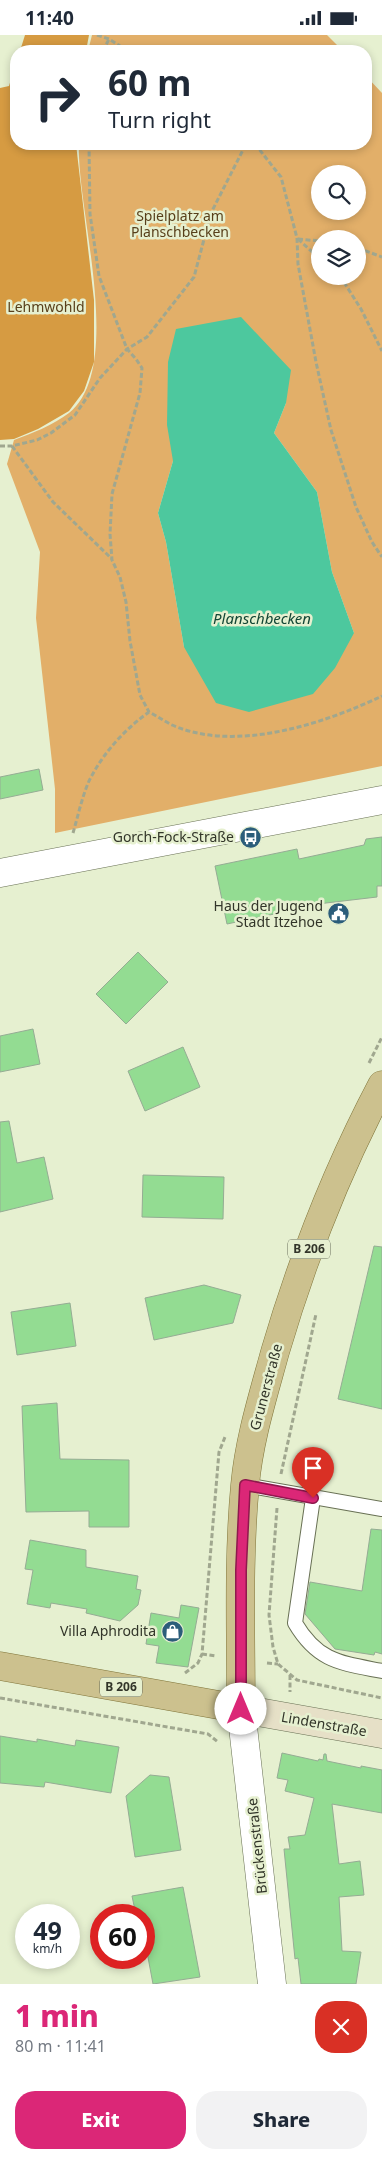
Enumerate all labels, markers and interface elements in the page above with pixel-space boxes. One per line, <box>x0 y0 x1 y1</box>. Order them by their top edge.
text: 11:40 <box>25 5 74 31</box>
text: 60 m <box>108 59 191 106</box>
icon: right <box>25 65 90 130</box>
text: Turn right <box>108 104 211 134</box>
map controls <box>311 165 366 285</box>
button: search <box>311 165 366 220</box>
park label: Spielplatz am Planschbecken <box>131 206 229 241</box>
button: layers <box>311 230 366 285</box>
park label: Lehmwohld <box>7 297 85 316</box>
water label: Planschbecken <box>213 608 311 628</box>
bus stop icon: Gorch-Fock-Straße <box>238 825 262 849</box>
place label: Gorch-Fock-Straße <box>113 827 234 846</box>
place label: Haus der Jugend Stadt Itzehoe <box>214 896 323 931</box>
public building icon: Haus der Jugend Stadt Itzehoe <box>327 902 351 926</box>
road number: B 206 <box>288 1239 330 1259</box>
street label: Grunerstraße <box>245 1341 286 1432</box>
pin <box>292 1447 334 1498</box>
icon: arrive <box>299 1454 327 1482</box>
shop icon: Villa Aphrodita <box>160 1619 184 1643</box>
place label: Villa Aphrodita <box>60 1621 156 1640</box>
road number: B 206 <box>100 1677 142 1696</box>
position arrow <box>214 1682 266 1734</box>
street label: Lindenstraße <box>280 1707 368 1740</box>
street label: Brückenstraße <box>242 1797 271 1895</box>
speed limit sign: 60 <box>90 1904 155 1969</box>
text: 49 <box>33 1913 62 1947</box>
text: km/h <box>33 1940 62 1957</box>
text: 1 min <box>15 1995 99 2036</box>
button: close <box>315 2001 367 2053</box>
text: 80 m · 11:41 <box>15 2035 106 2057</box>
button: Exit <box>15 2091 186 2149</box>
button: Share <box>196 2091 367 2149</box>

